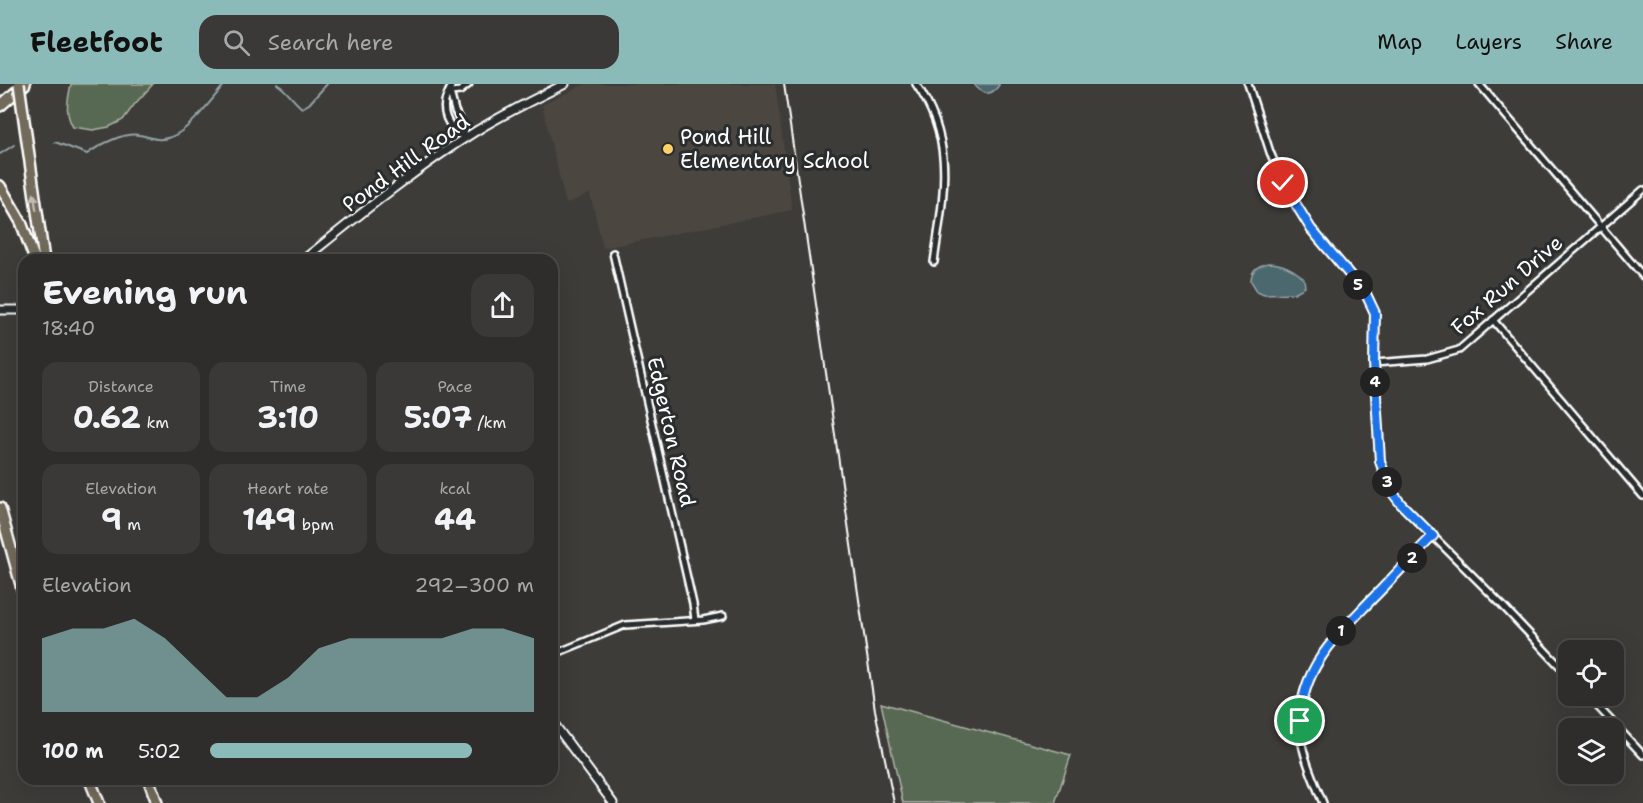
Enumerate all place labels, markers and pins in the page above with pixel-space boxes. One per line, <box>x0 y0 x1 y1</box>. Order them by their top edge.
place label: Pond Hill Elementary School <box>680 123 870 175</box>
marker: Pond Hill Elementary School <box>661 142 675 156</box>
pin <box>1257 157 1308 208</box>
pin: 5 <box>1343 270 1373 300</box>
pin: 4 <box>1360 367 1390 397</box>
pin: 3 <box>1372 467 1402 497</box>
pin: 2 <box>1397 543 1427 573</box>
pin: 1 <box>1326 616 1356 646</box>
pin <box>1274 695 1325 746</box>

